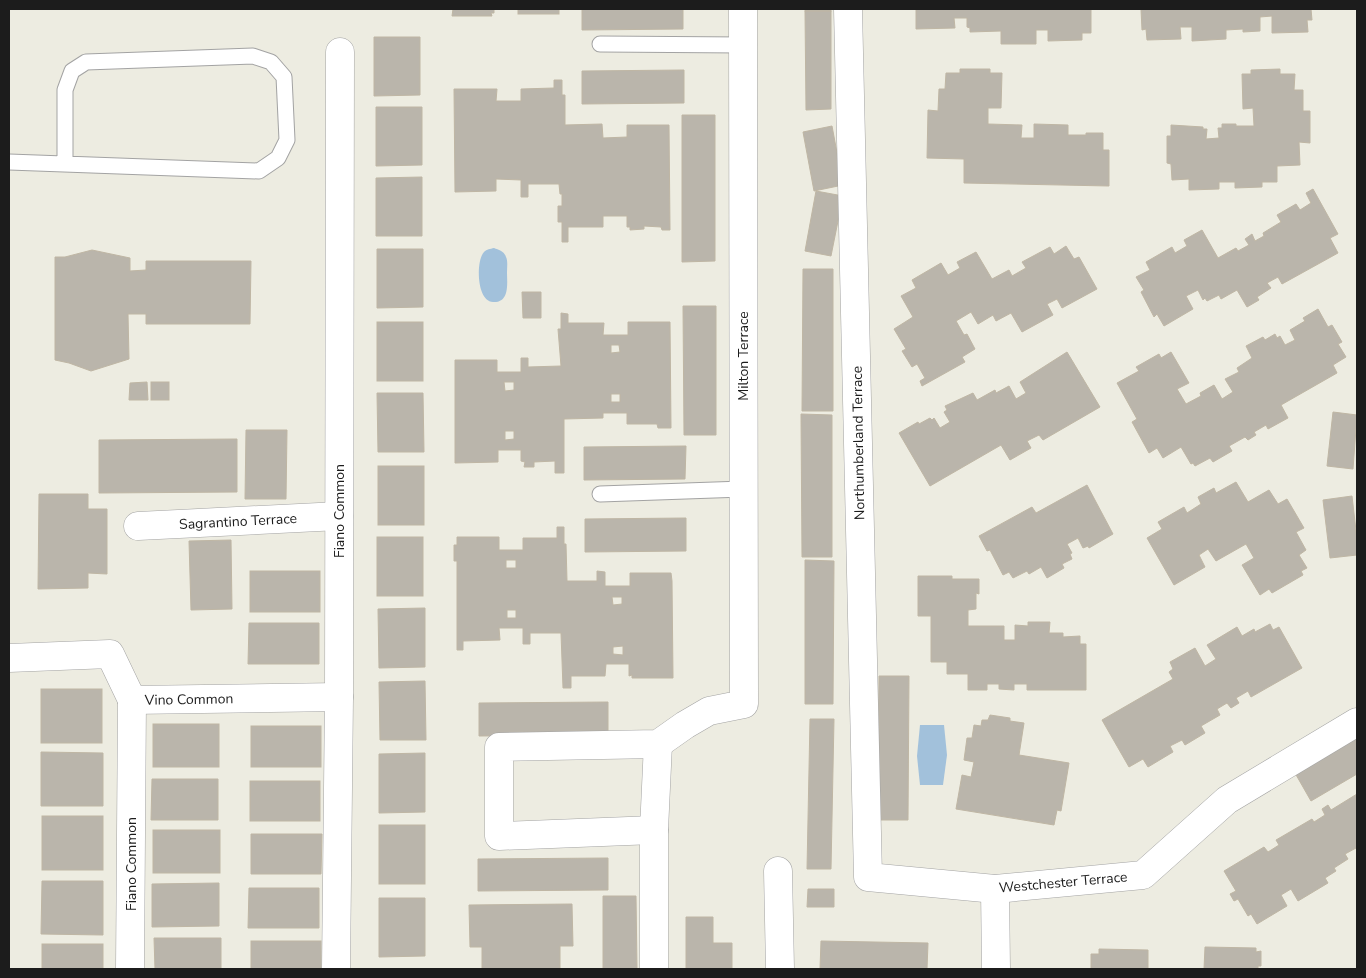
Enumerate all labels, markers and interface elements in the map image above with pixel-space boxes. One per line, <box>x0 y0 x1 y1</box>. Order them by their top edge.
street label: Milton Terrace <box>734 311 753 401</box>
street label: Northumberland Terrace <box>848 366 869 520</box>
street label: Fiano Common <box>330 464 349 558</box>
street label: Sagrantino Terrace <box>179 509 297 534</box>
street label: Vino Common <box>144 689 233 710</box>
street label: Fiano Common <box>122 817 141 911</box>
street label: Westchester Terrace <box>998 867 1128 898</box>

